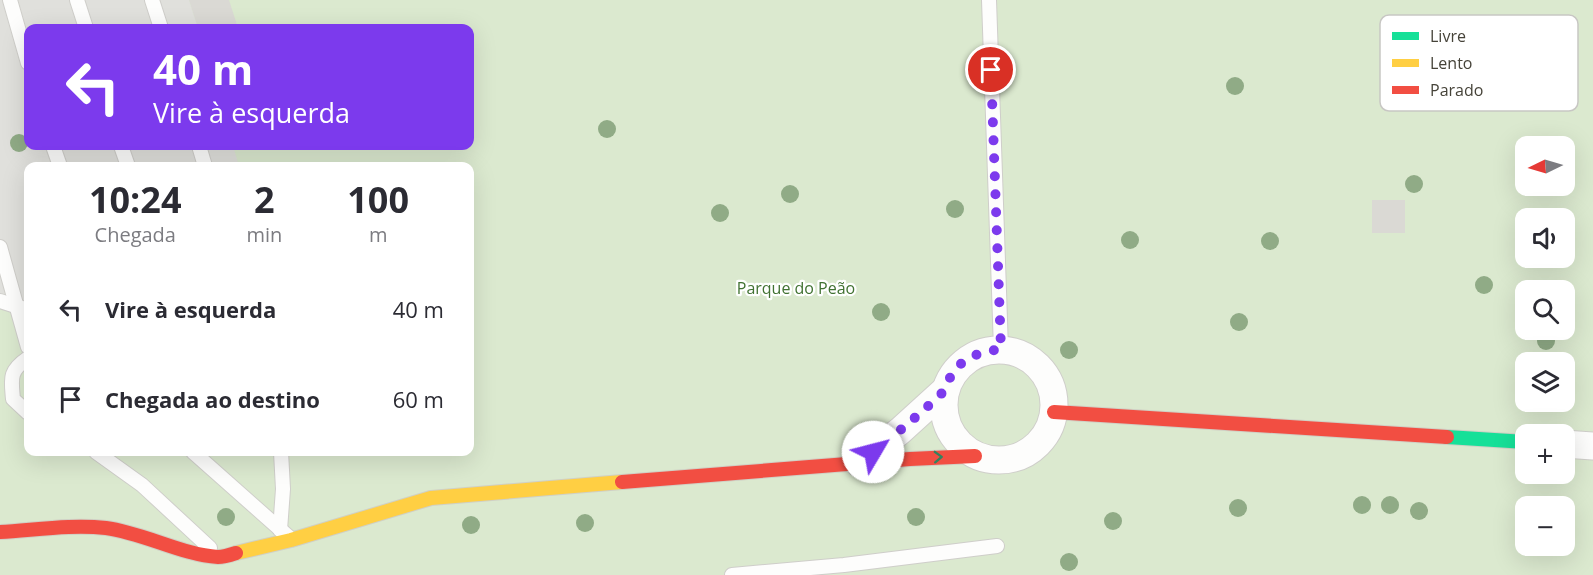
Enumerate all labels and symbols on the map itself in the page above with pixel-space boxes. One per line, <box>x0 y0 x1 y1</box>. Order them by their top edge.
legend <box>1380 15 1578 111</box>
text: Livre <box>1430 25 1466 47</box>
pin <box>965 44 1016 95</box>
text: Lento <box>1430 52 1472 74</box>
text: Parado <box>1430 79 1483 101</box>
north arrow <box>1515 136 1575 196</box>
park label: Parque do Peão <box>737 277 855 299</box>
position arrow <box>841 420 905 484</box>
one-way arrow <box>933 451 942 464</box>

